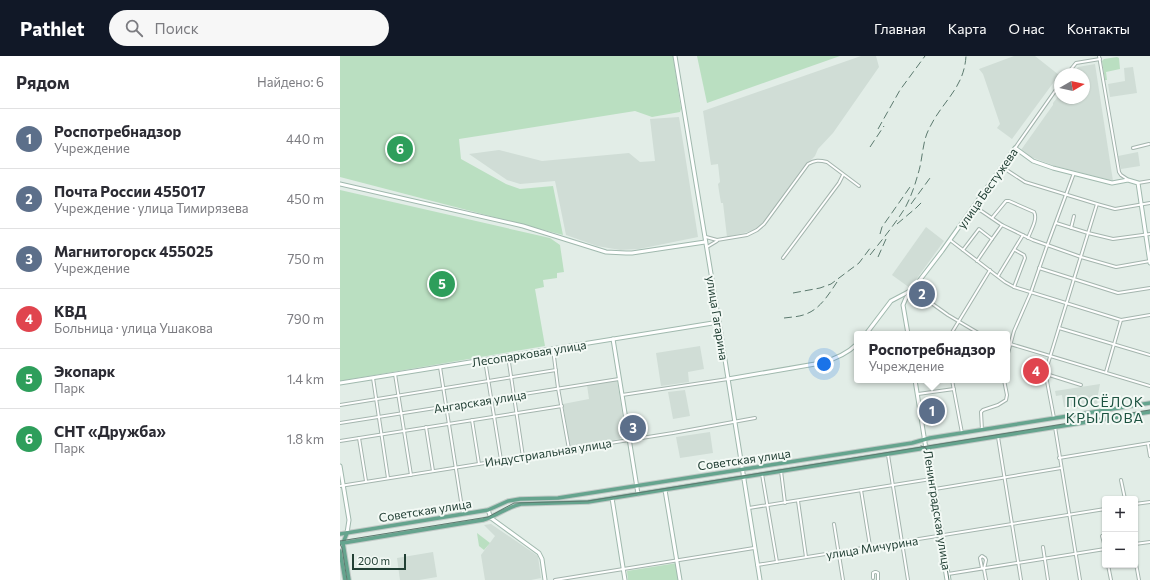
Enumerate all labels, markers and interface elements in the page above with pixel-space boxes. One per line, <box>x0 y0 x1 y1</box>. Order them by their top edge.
search box <box>109 10 389 46</box>
text: Pathlet <box>20 17 85 40</box>
icon: search <box>123 17 145 39</box>
text: Поиск <box>155 19 199 37</box>
text: Главная <box>874 20 926 37</box>
text: Карта <box>948 20 986 37</box>
text: О нас <box>1008 20 1045 37</box>
text: Контакты <box>1067 20 1130 37</box>
north arrow <box>1054 68 1090 104</box>
text: Рядом <box>16 72 70 93</box>
text: Найдено: 6 <box>257 74 324 90</box>
text: Роспотребнадзор <box>54 122 181 140</box>
text: 1 <box>26 131 32 147</box>
text: 440 m <box>286 131 324 147</box>
pin: 6 <box>387 134 413 164</box>
text: Учреждение <box>54 140 130 156</box>
street label: улица Бестужева <box>954 145 1020 231</box>
text: Почта России 455017 <box>54 182 205 200</box>
text: 2 <box>25 191 33 207</box>
text: 450 m <box>286 191 324 207</box>
text: Учреждение · улица Тимирязева <box>54 200 249 216</box>
text: Магнитогорск 455025 <box>54 242 213 260</box>
text: 3 <box>25 251 33 267</box>
text: 750 m <box>287 251 324 267</box>
text: Учреждение <box>54 260 130 276</box>
pin: 5 <box>429 269 455 299</box>
street label: улица Гагарина <box>704 275 732 361</box>
pin: 2 <box>909 279 935 309</box>
text: КВД <box>54 302 87 320</box>
text: 4 <box>25 311 33 327</box>
text: 790 m <box>287 311 324 327</box>
text: Больница · улица Ушакова <box>54 320 213 336</box>
popup <box>854 331 1010 383</box>
street label: Лесопарковая улица <box>471 337 587 369</box>
text: Роспотребнадзор <box>868 340 996 358</box>
your location <box>814 354 834 374</box>
pin: 4 <box>1023 356 1049 386</box>
text: Учреждение <box>868 358 944 374</box>
text: Экопарк <box>54 362 115 380</box>
text: 5 <box>25 371 33 387</box>
text: 1.4 km <box>287 371 324 387</box>
text: Парк <box>54 380 85 396</box>
street label: Ангарская улица <box>433 387 527 415</box>
district label: ПОСЁЛОК КРЫЛОВА <box>1066 393 1144 426</box>
pin: 1 <box>919 396 945 426</box>
pin: 3 <box>620 413 646 443</box>
text: СНТ «Дружба» <box>54 422 166 440</box>
text: 6 <box>25 431 33 447</box>
text: 1.8 km <box>287 431 324 447</box>
street label: Индустриальная улица <box>484 435 612 469</box>
text: Парк <box>54 440 85 456</box>
street label: Советская улица <box>697 446 791 472</box>
street label: Ленинградская улица <box>922 449 954 571</box>
street label: Советская улица <box>378 496 472 524</box>
map controls <box>1102 496 1138 568</box>
button: + <box>1102 496 1138 532</box>
button: − <box>1102 532 1138 568</box>
street label: улица Мичурина <box>825 533 919 561</box>
scale bar <box>352 552 406 571</box>
text: 200 m <box>358 554 390 567</box>

